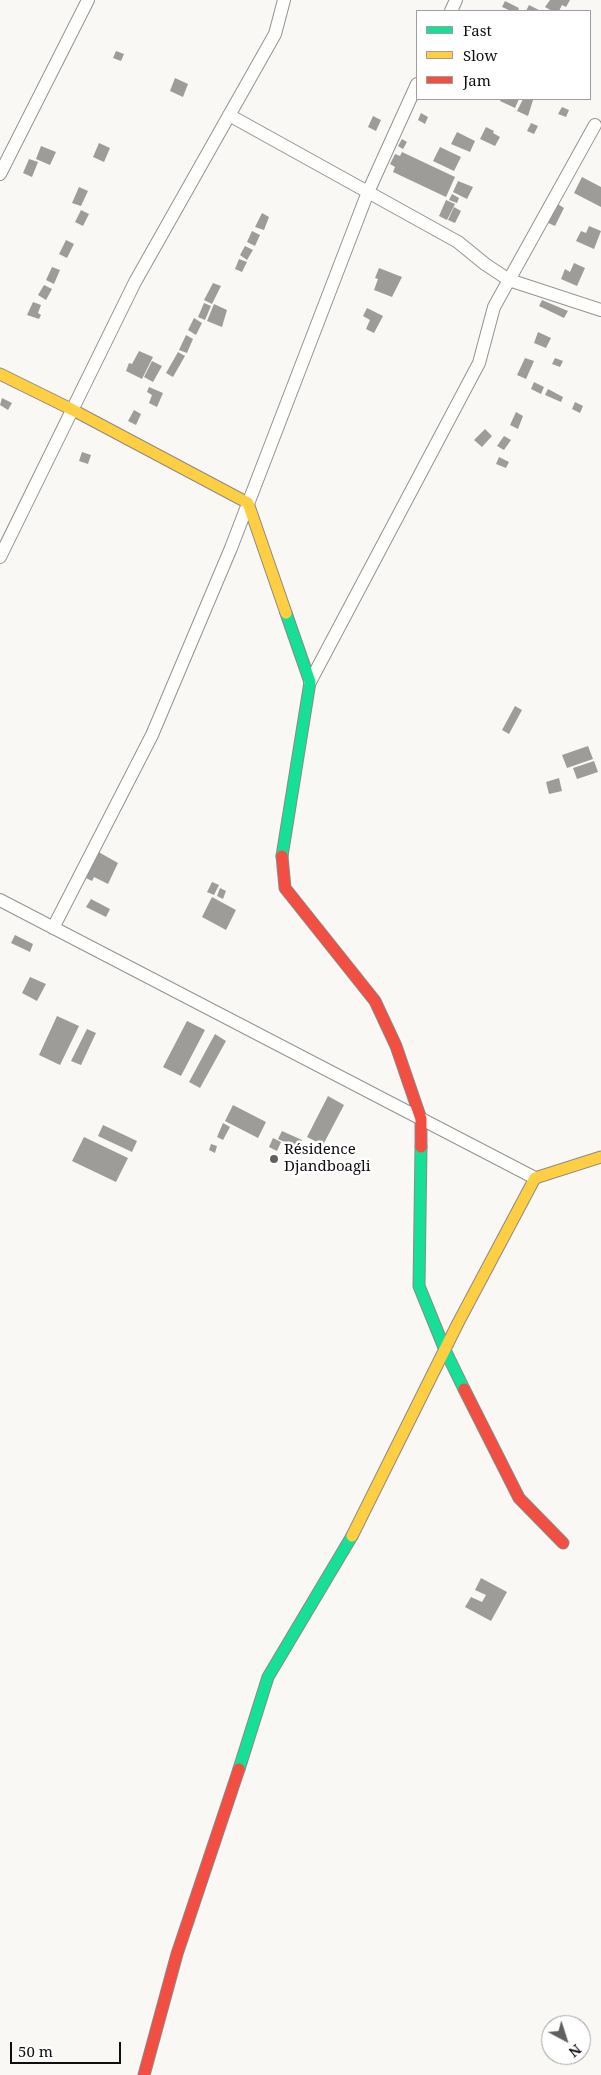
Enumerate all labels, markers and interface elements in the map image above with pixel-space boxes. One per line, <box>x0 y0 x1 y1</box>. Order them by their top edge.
legend <box>416 10 591 100</box>
text: Fast <box>463 20 492 40</box>
text: Slow <box>463 45 497 65</box>
text: Jam <box>463 70 491 90</box>
place label: Résidence Djandboagli <box>284 1141 371 1176</box>
marker: Résidence Djandboagli <box>268 1153 280 1165</box>
north arrow <box>541 2015 591 2065</box>
scale bar <box>12 2032 124 2064</box>
text: N <box>565 2040 586 2062</box>
text: 50 m <box>18 2041 53 2061</box>

